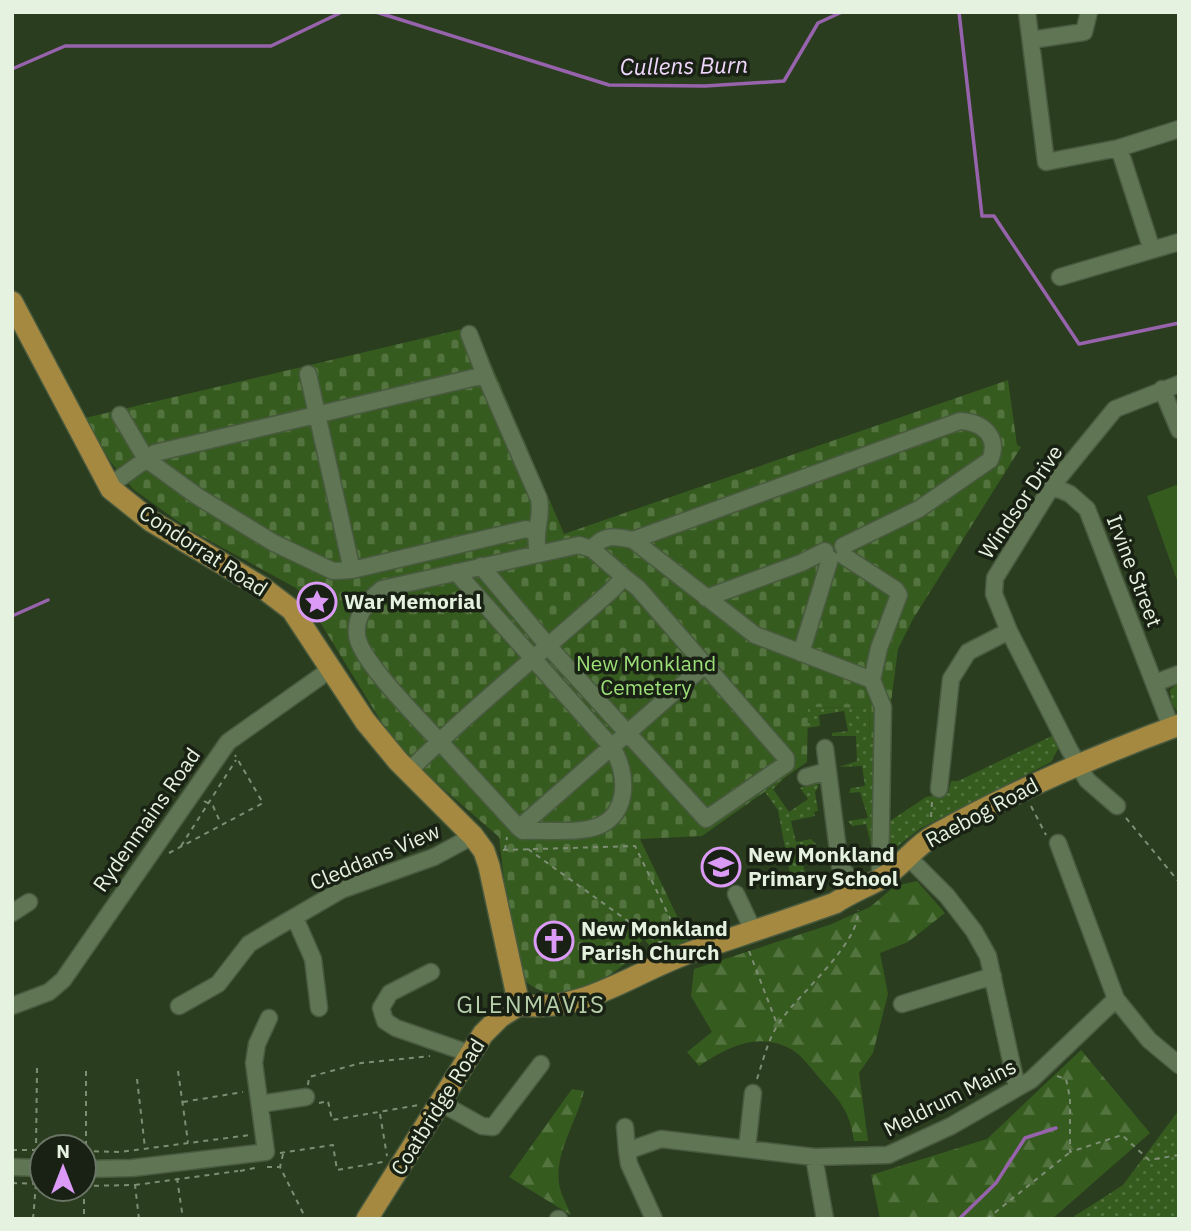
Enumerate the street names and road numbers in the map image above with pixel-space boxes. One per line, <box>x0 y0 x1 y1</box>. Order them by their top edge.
street label: Windsor Drive <box>972 439 1069 564</box>
street label: Condorrat Road <box>134 498 273 602</box>
street label: Irvine Street <box>1101 511 1169 631</box>
street label: Rydenmains Road <box>86 742 206 897</box>
street label: Raebog Road <box>920 771 1043 854</box>
street label: Cleddans View <box>305 816 444 896</box>
street label: Coatbridge Road <box>384 1033 490 1180</box>
street label: Meldrum Mains <box>879 1052 1021 1143</box>

